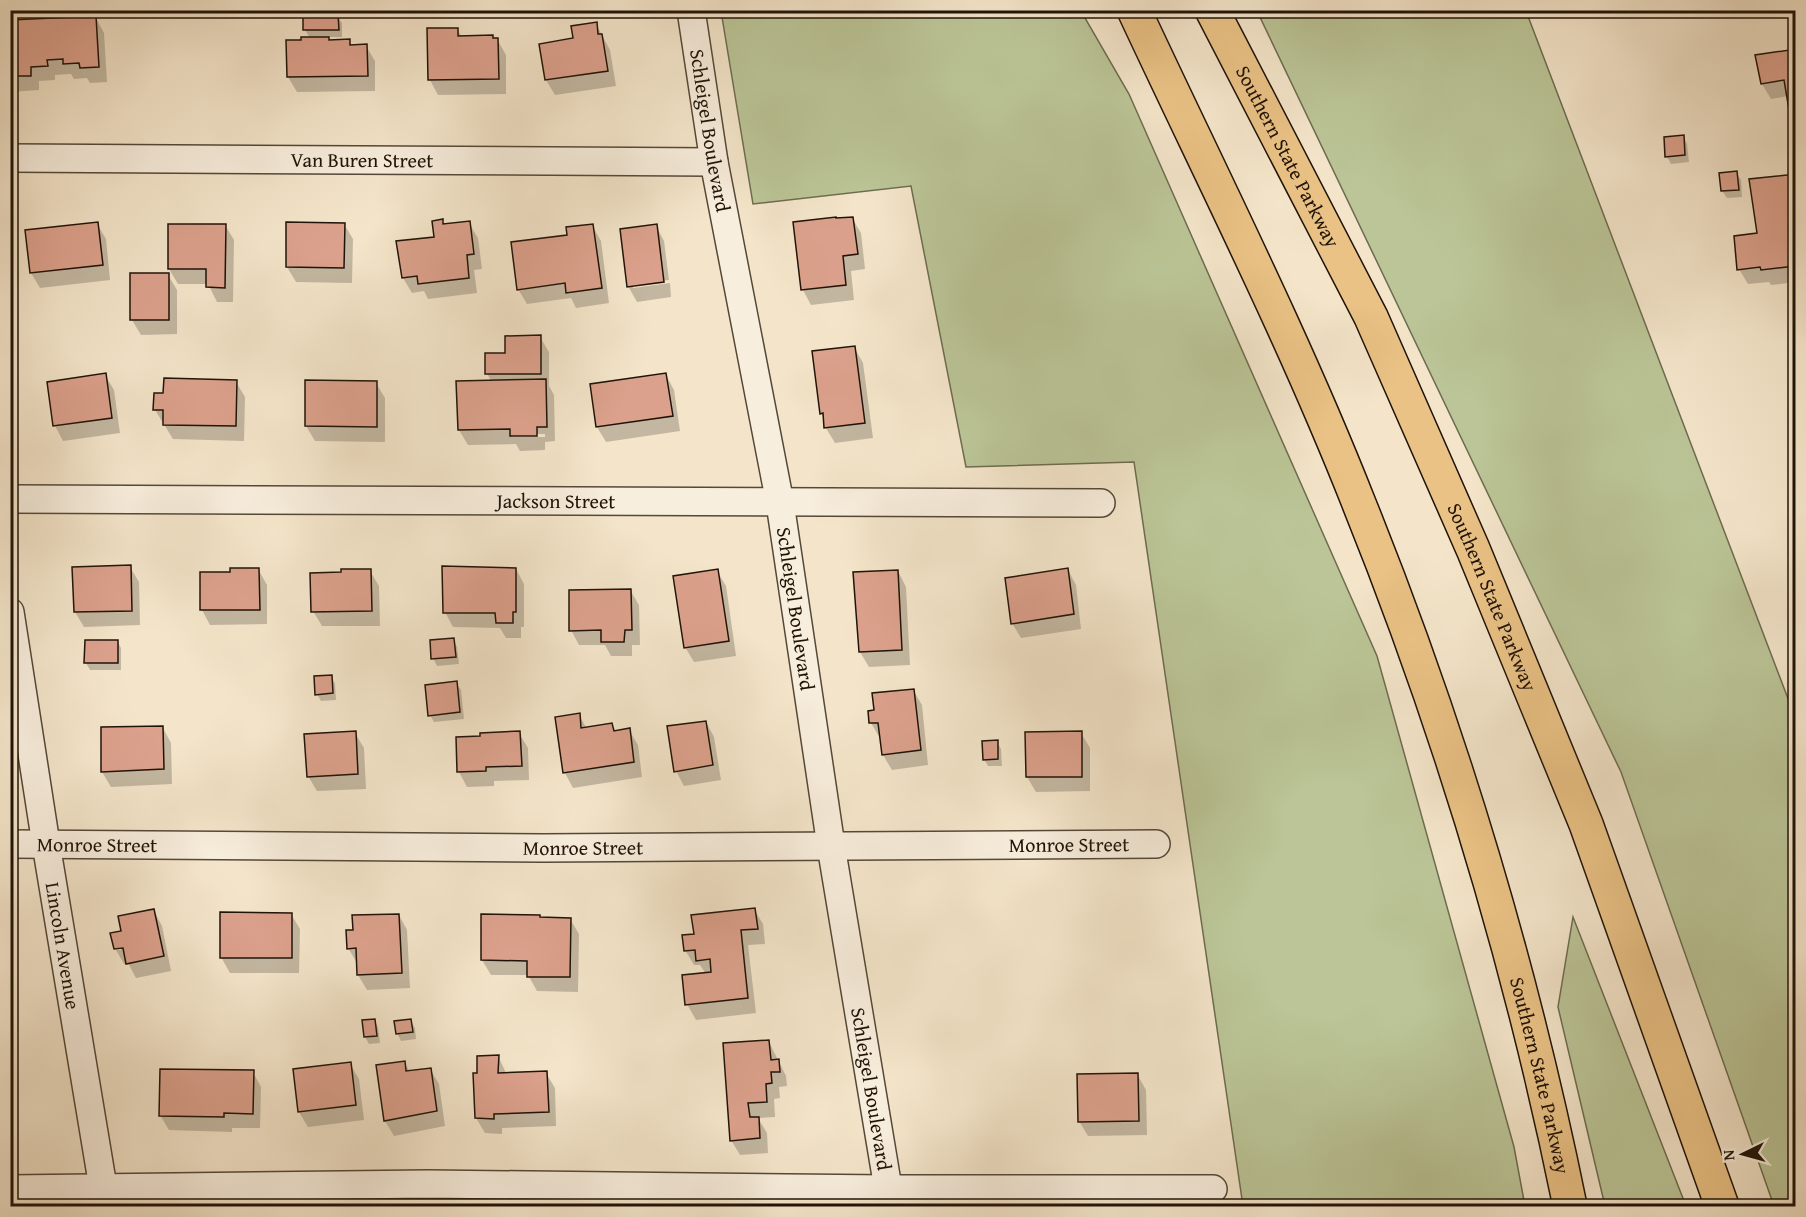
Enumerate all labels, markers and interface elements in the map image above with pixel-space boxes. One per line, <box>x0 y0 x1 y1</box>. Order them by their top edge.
street label: Schleigel Boulevard <box>683 47 738 215</box>
street label: Southern State Parkway <box>1229 60 1348 252</box>
street label: Van Buren Street <box>291 145 433 174</box>
street label: Jackson Street <box>493 486 616 515</box>
street label: Southern State Parkway <box>1441 498 1545 695</box>
street label: Schleigel Boulevard <box>770 525 823 693</box>
street label: Monroe Street <box>37 829 157 859</box>
street label: Monroe Street <box>1009 829 1129 859</box>
street label: Monroe Street <box>523 832 643 862</box>
street label: Lincoln Avenue <box>39 880 88 1011</box>
street label: Southern State Parkway <box>1503 974 1578 1176</box>
street label: Schleigel Boulevard <box>844 1005 900 1173</box>
north arrow <box>1713 1124 1773 1184</box>
text: N <box>1716 1149 1740 1162</box>

